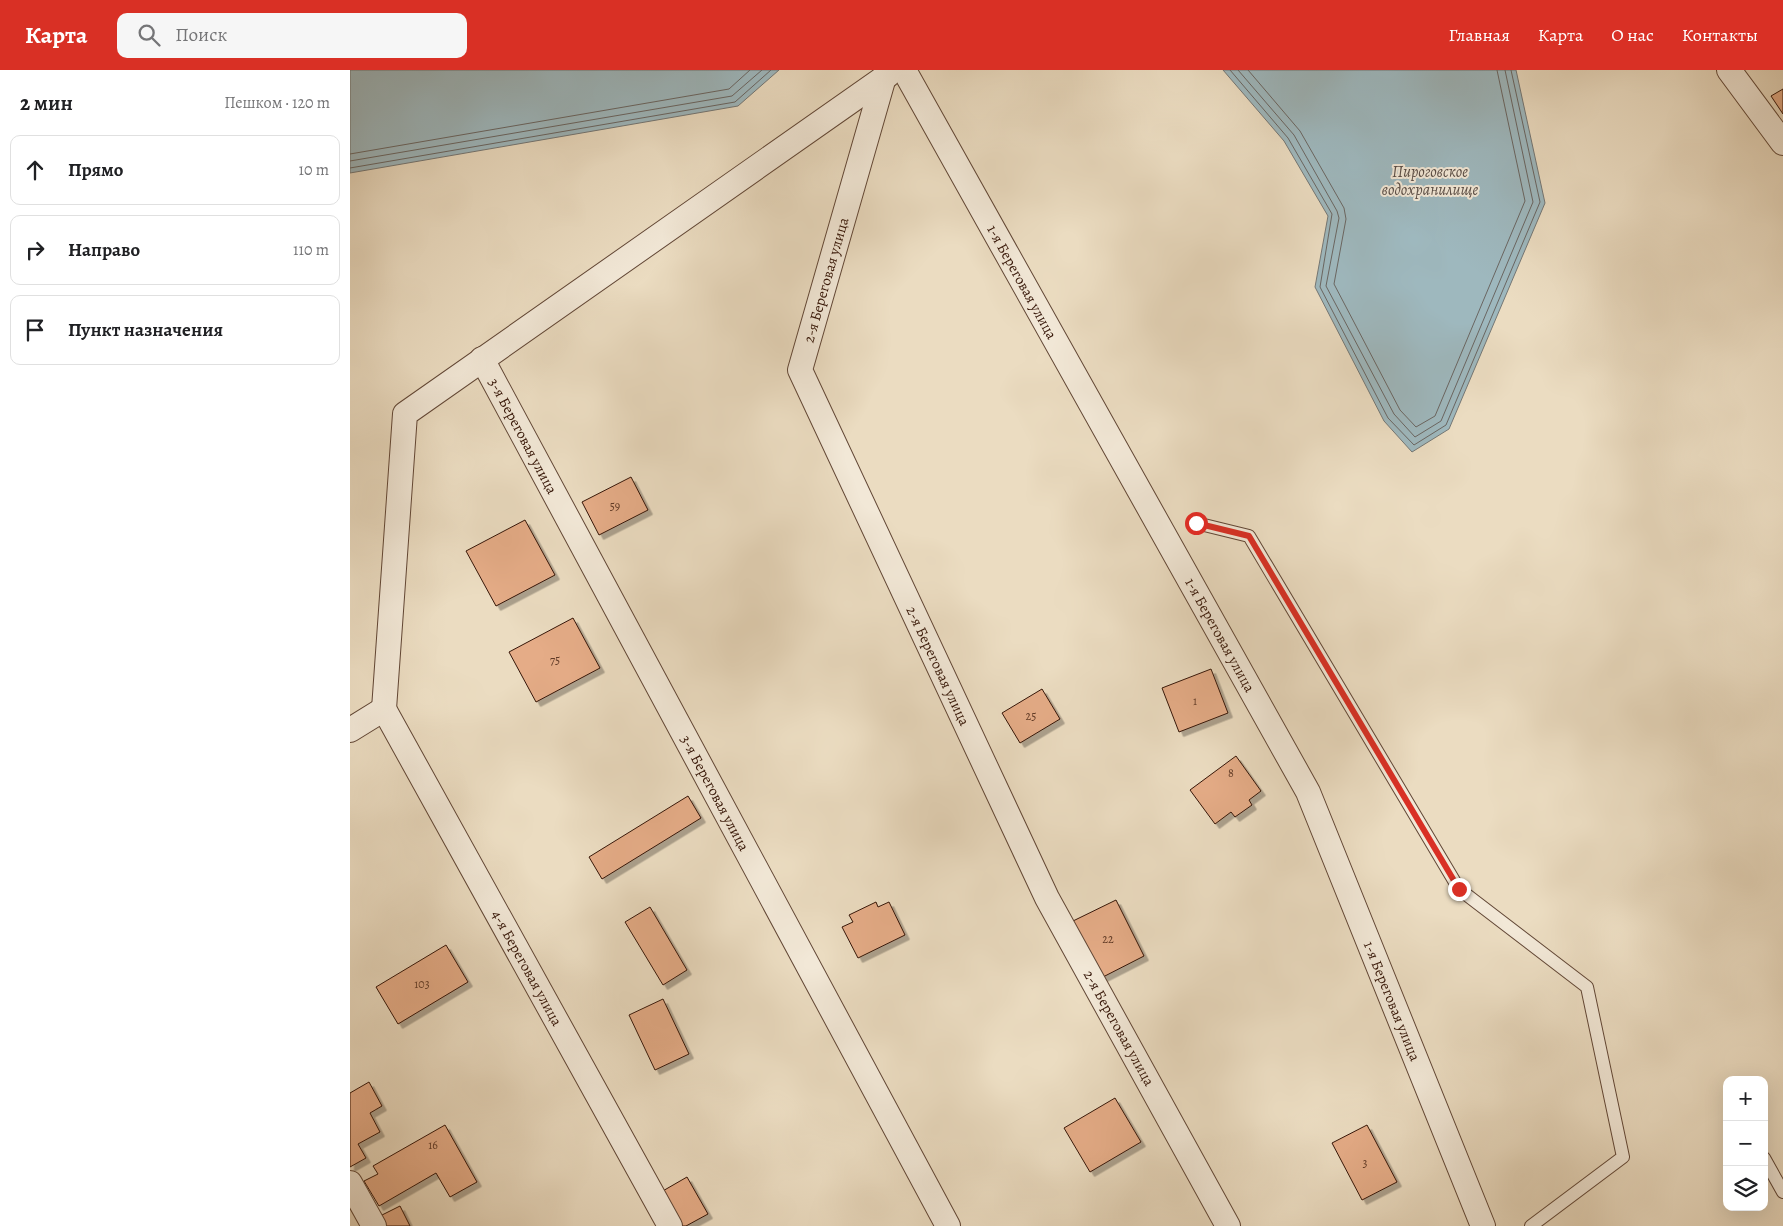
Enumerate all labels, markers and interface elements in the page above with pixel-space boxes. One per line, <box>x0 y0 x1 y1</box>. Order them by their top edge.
search box <box>117 13 467 58</box>
text: Карта <box>25 19 87 51</box>
icon: search <box>135 21 163 49</box>
text: Поиск <box>175 22 227 48</box>
text: Главная <box>1449 23 1510 47</box>
text: Карта <box>1538 23 1583 47</box>
text: О нас <box>1611 23 1654 47</box>
text: Контакты <box>1682 23 1758 47</box>
text: 2 мин <box>20 89 73 117</box>
text: Пешком · 120 m <box>224 92 330 114</box>
icon: ahead <box>21 156 49 184</box>
text: Прямо <box>68 157 123 183</box>
text: 10 m <box>299 159 329 181</box>
water label: Пироговское водохранилище <box>1382 161 1479 201</box>
street label: 2-я Береговая улица <box>799 215 854 345</box>
street label: 1-я Береговая улица <box>982 221 1062 343</box>
icon: right <box>21 236 49 264</box>
text: Направо <box>68 237 140 263</box>
text: 110 m <box>293 239 329 261</box>
icon: arrive <box>21 316 49 344</box>
text: Пункт назначения <box>68 317 223 343</box>
street label: 3-я Береговая улица <box>484 374 562 498</box>
house number: 59 <box>610 498 620 514</box>
route start <box>1185 512 1208 535</box>
street label: 1-я Береговая улица <box>1180 574 1260 696</box>
street label: 2-я Береговая улица <box>902 603 974 729</box>
house number: 75 <box>550 652 560 668</box>
house number: 1 <box>1193 693 1197 709</box>
house number: 25 <box>1026 708 1036 724</box>
street label: 3-я Береговая улица <box>676 731 754 855</box>
house number: 8 <box>1228 765 1234 781</box>
route end <box>1448 878 1471 901</box>
street label: 4-я Береговая улица <box>487 907 567 1029</box>
house number: 22 <box>1102 931 1114 947</box>
street label: 1-я Береговая улица <box>1359 938 1425 1064</box>
street label: 2-я Береговая улица <box>1079 966 1159 1090</box>
house number: 103 <box>414 976 430 992</box>
map controls <box>1723 1076 1768 1211</box>
button: + <box>1723 1076 1768 1121</box>
button: − <box>1723 1121 1768 1166</box>
house number: 16 <box>428 1137 438 1153</box>
house number: 3 <box>1363 1155 1368 1171</box>
button: layers <box>1723 1166 1768 1211</box>

